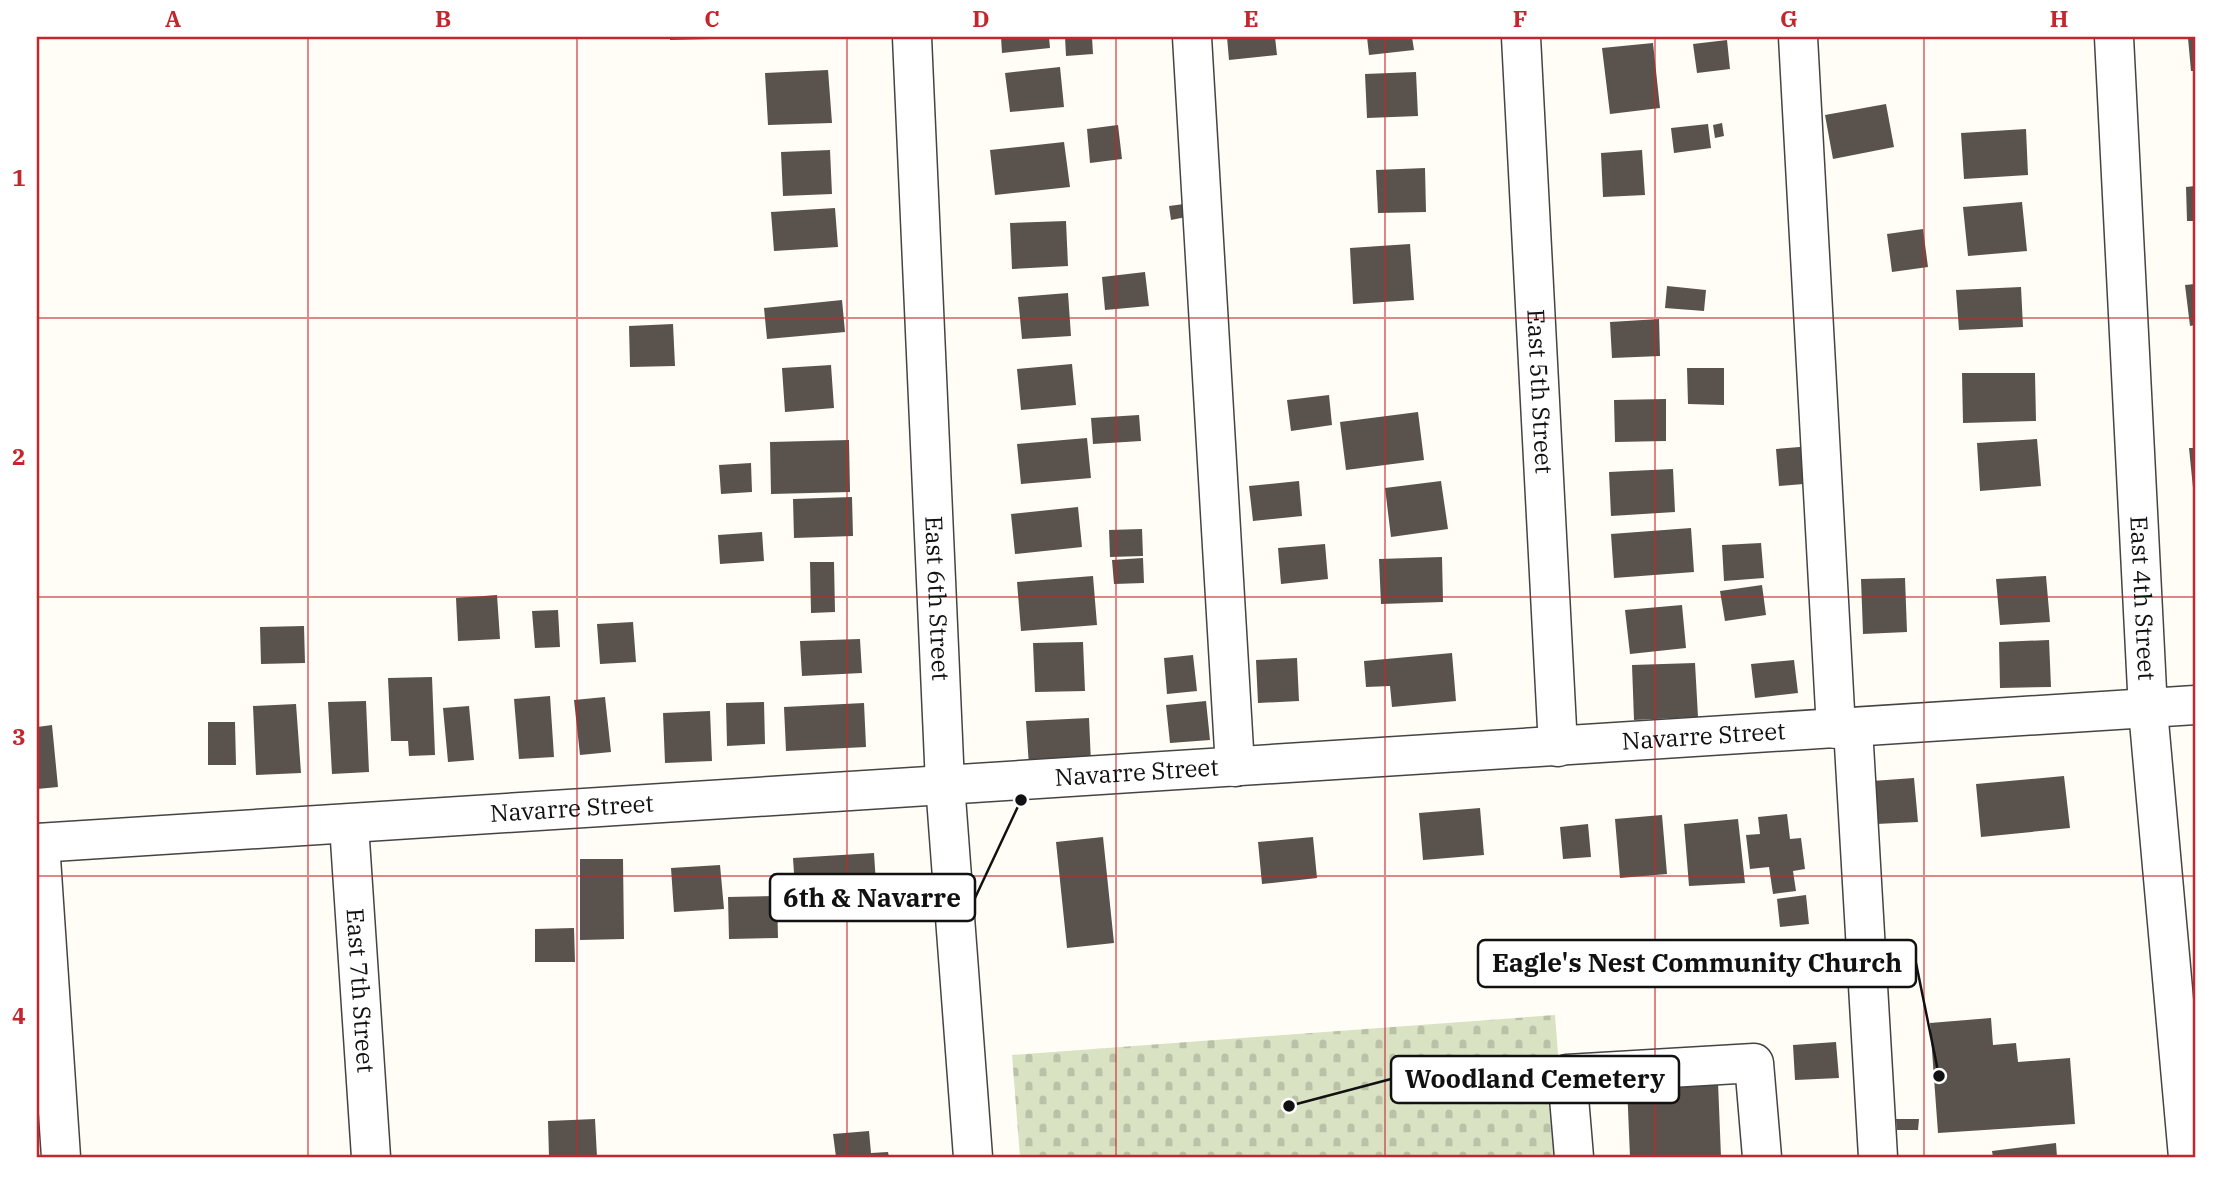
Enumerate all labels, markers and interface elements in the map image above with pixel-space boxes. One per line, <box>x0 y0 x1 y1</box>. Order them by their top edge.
text: A <box>165 3 181 33</box>
text: B <box>435 3 451 33</box>
text: C <box>704 3 720 33</box>
text: D <box>972 3 990 33</box>
text: E <box>1243 3 1259 33</box>
text: F <box>1513 3 1527 33</box>
text: G <box>1780 3 1798 33</box>
text: H <box>2050 3 2068 33</box>
text: 1 <box>12 162 26 192</box>
street label: East 5th Street <box>1520 308 1561 475</box>
text: 2 <box>12 441 26 471</box>
street label: East 6th Street <box>918 515 957 682</box>
street label: East 4th Street <box>2123 515 2163 681</box>
street label: Navarre Street <box>1621 714 1786 757</box>
text: 3 <box>12 721 26 751</box>
street label: Navarre Street <box>1054 750 1220 793</box>
street label: Navarre Street <box>489 787 655 829</box>
callout: 6th & Navarre <box>770 874 975 921</box>
text: 6th & Navarre <box>783 880 961 914</box>
street label: East 7th Street <box>340 907 382 1074</box>
callout: Eagle's Nest Community Church <box>1478 940 1916 987</box>
text: Eagle's Nest Community Church <box>1492 945 1902 979</box>
text: 4 <box>12 1000 26 1030</box>
callout: Woodland Cemetery <box>1391 1056 1679 1103</box>
text: Woodland Cemetery <box>1405 1061 1665 1095</box>

